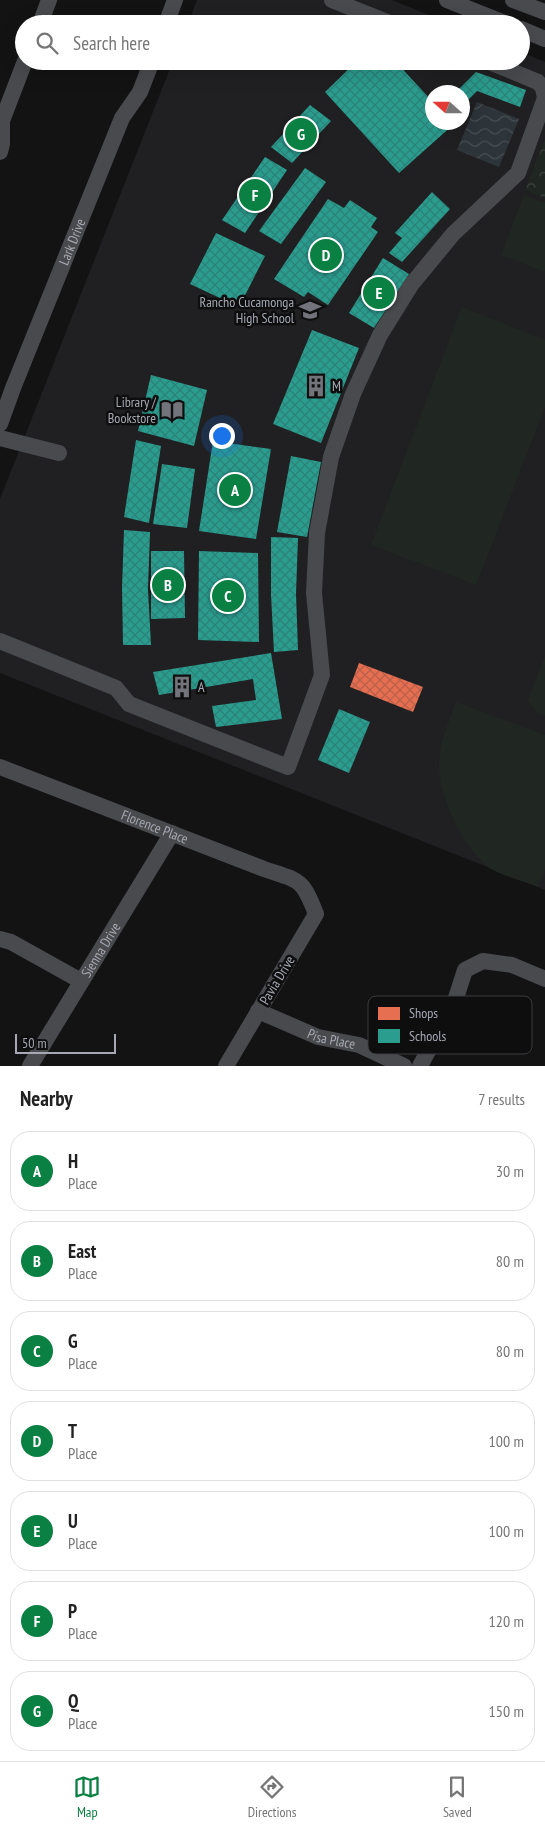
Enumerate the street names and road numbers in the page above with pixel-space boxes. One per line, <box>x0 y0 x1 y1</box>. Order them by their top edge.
street label: Lark Drive <box>55 216 90 268</box>
street label: Florence Place <box>119 806 191 848</box>
street label: Sienna Drive <box>77 919 124 981</box>
street label: Pavia Drive <box>255 952 299 1008</box>
street label: Pisa Place <box>305 1025 357 1053</box>

